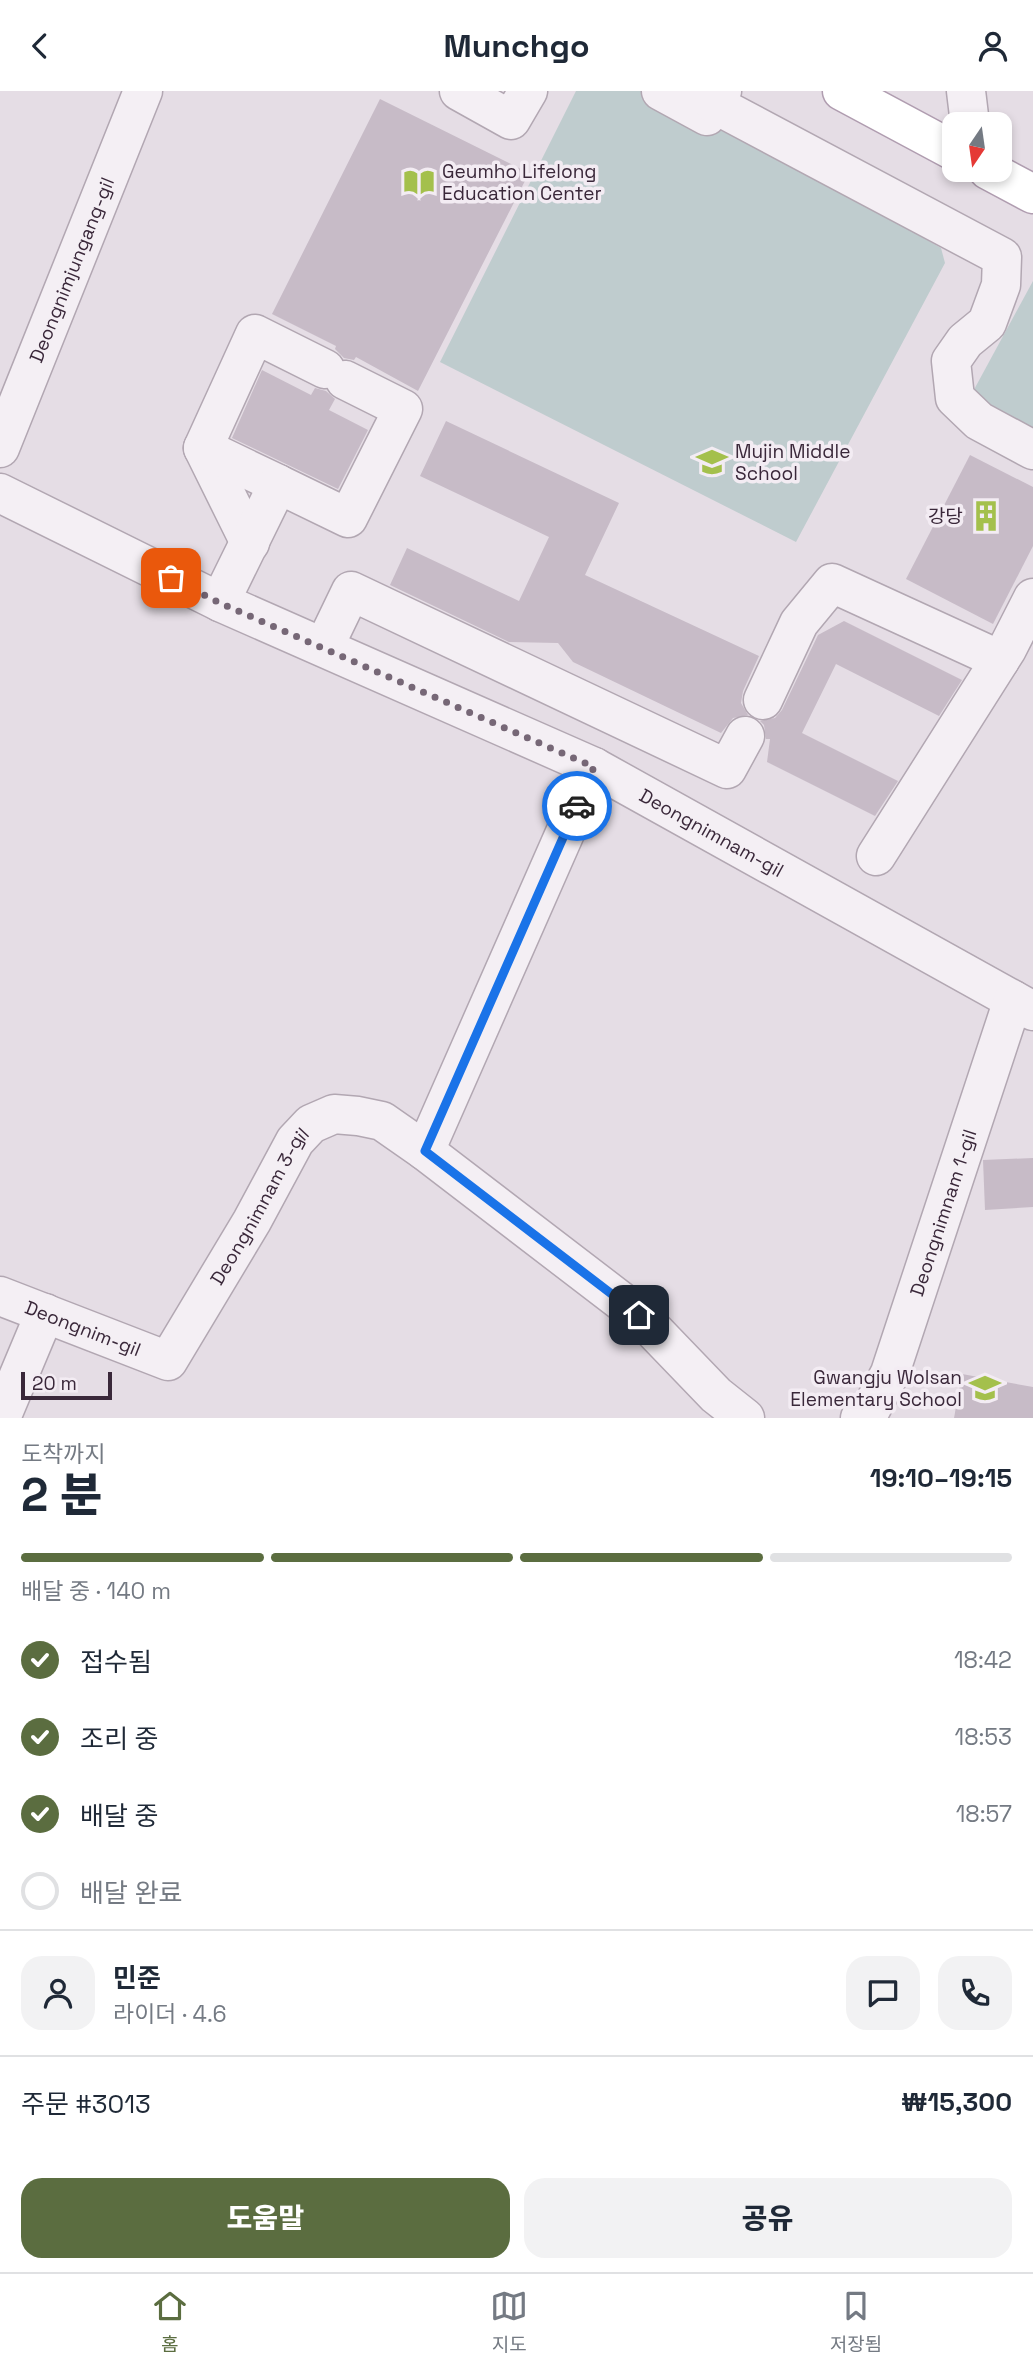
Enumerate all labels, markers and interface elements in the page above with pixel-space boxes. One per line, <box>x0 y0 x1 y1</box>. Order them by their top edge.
text: Munchgo <box>443 26 590 66</box>
icon: back <box>21 27 59 65</box>
icon: person <box>974 27 1012 65</box>
north arrow <box>942 112 1012 182</box>
map controls <box>942 112 1012 182</box>
place label: Geumho Lifelong Education Center <box>442 159 602 206</box>
library icon: Geumho Lifelong Education Center <box>402 165 436 199</box>
street label: Deongnimjungang-gil <box>23 174 120 366</box>
place label: Mujin Middle School <box>735 439 850 486</box>
school or university icon: Mujin Middle School <box>695 445 729 479</box>
building icon: 강당 <box>969 499 1003 533</box>
place label: 강당 <box>928 504 963 529</box>
pin <box>141 548 201 608</box>
icon: bag <box>152 559 190 597</box>
courier <box>542 771 612 841</box>
street label: Deongnimnam-gil <box>635 782 788 883</box>
icon: car <box>558 787 596 825</box>
street label: Deongnimnam 3-gil <box>204 1122 314 1289</box>
street label: Deongnimnam 1-gil <box>904 1126 982 1299</box>
pin <box>609 1285 669 1345</box>
street label: Deongnim-gil <box>21 1294 145 1362</box>
icon: home <box>620 1296 658 1334</box>
place label: Gwangju Wolsan Elementary School <box>790 1365 962 1412</box>
scale bar <box>21 1369 112 1401</box>
text: 20 m <box>32 1371 77 1396</box>
school or university icon: Gwangju Wolsan Elementary School <box>968 1371 1002 1405</box>
text: 도착까지 <box>21 1439 106 1469</box>
text: 19:10–19:15 <box>870 1461 1012 1495</box>
text: 2 분 <box>21 1466 102 1524</box>
text: 배달 중 · 140 m <box>21 1576 171 1606</box>
icon: check <box>21 1641 59 1679</box>
text: 접수됨 <box>80 1645 152 1679</box>
text: 18:42 <box>954 1645 1012 1675</box>
icon: check <box>21 1718 59 1756</box>
text: 조리 중 <box>80 1722 158 1756</box>
text: 18:53 <box>955 1722 1012 1752</box>
icon: check <box>21 1795 59 1833</box>
text: 배달 중 <box>80 1799 158 1833</box>
text: 18:57 <box>956 1799 1012 1829</box>
text: 배달 완료 <box>80 1876 182 1910</box>
button: person <box>21 1956 95 2030</box>
button: chat <box>846 1956 920 2030</box>
button: phone <box>938 1956 1012 2030</box>
text: 민준 <box>113 1961 161 1995</box>
text: 라이더 · 4.6 <box>113 1999 227 2029</box>
text: ₩15,300 <box>901 2085 1012 2119</box>
text: 주문 #3013 <box>21 2087 151 2121</box>
button: 도움말 <box>21 2178 510 2258</box>
button: 공유 <box>524 2178 1012 2258</box>
tab: 홈 <box>151 2287 189 2357</box>
tab: 지도 <box>490 2287 528 2357</box>
tab: 저장됨 <box>830 2287 882 2357</box>

